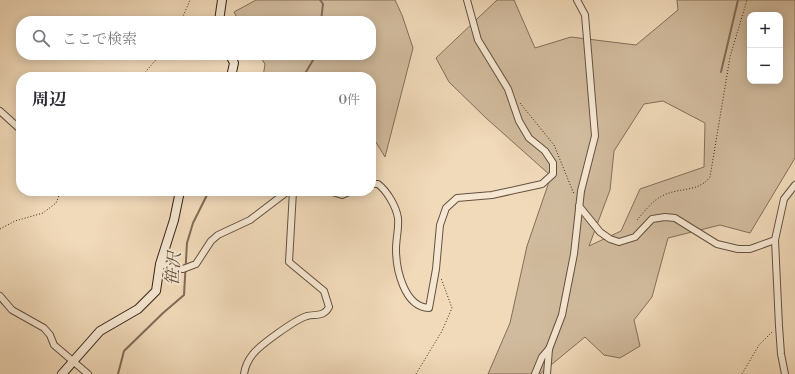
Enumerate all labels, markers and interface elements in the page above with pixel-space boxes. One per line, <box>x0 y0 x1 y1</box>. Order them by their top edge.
map controls <box>747 12 783 84</box>
button: + <box>747 12 783 48</box>
search box <box>16 16 376 60</box>
icon: search <box>30 27 52 49</box>
text: ここで検索 <box>62 30 137 49</box>
button: − <box>747 48 783 84</box>
text: 周辺 <box>32 89 66 111</box>
text: 0件 <box>338 92 360 108</box>
water label: 笹沢 <box>162 249 186 287</box>

